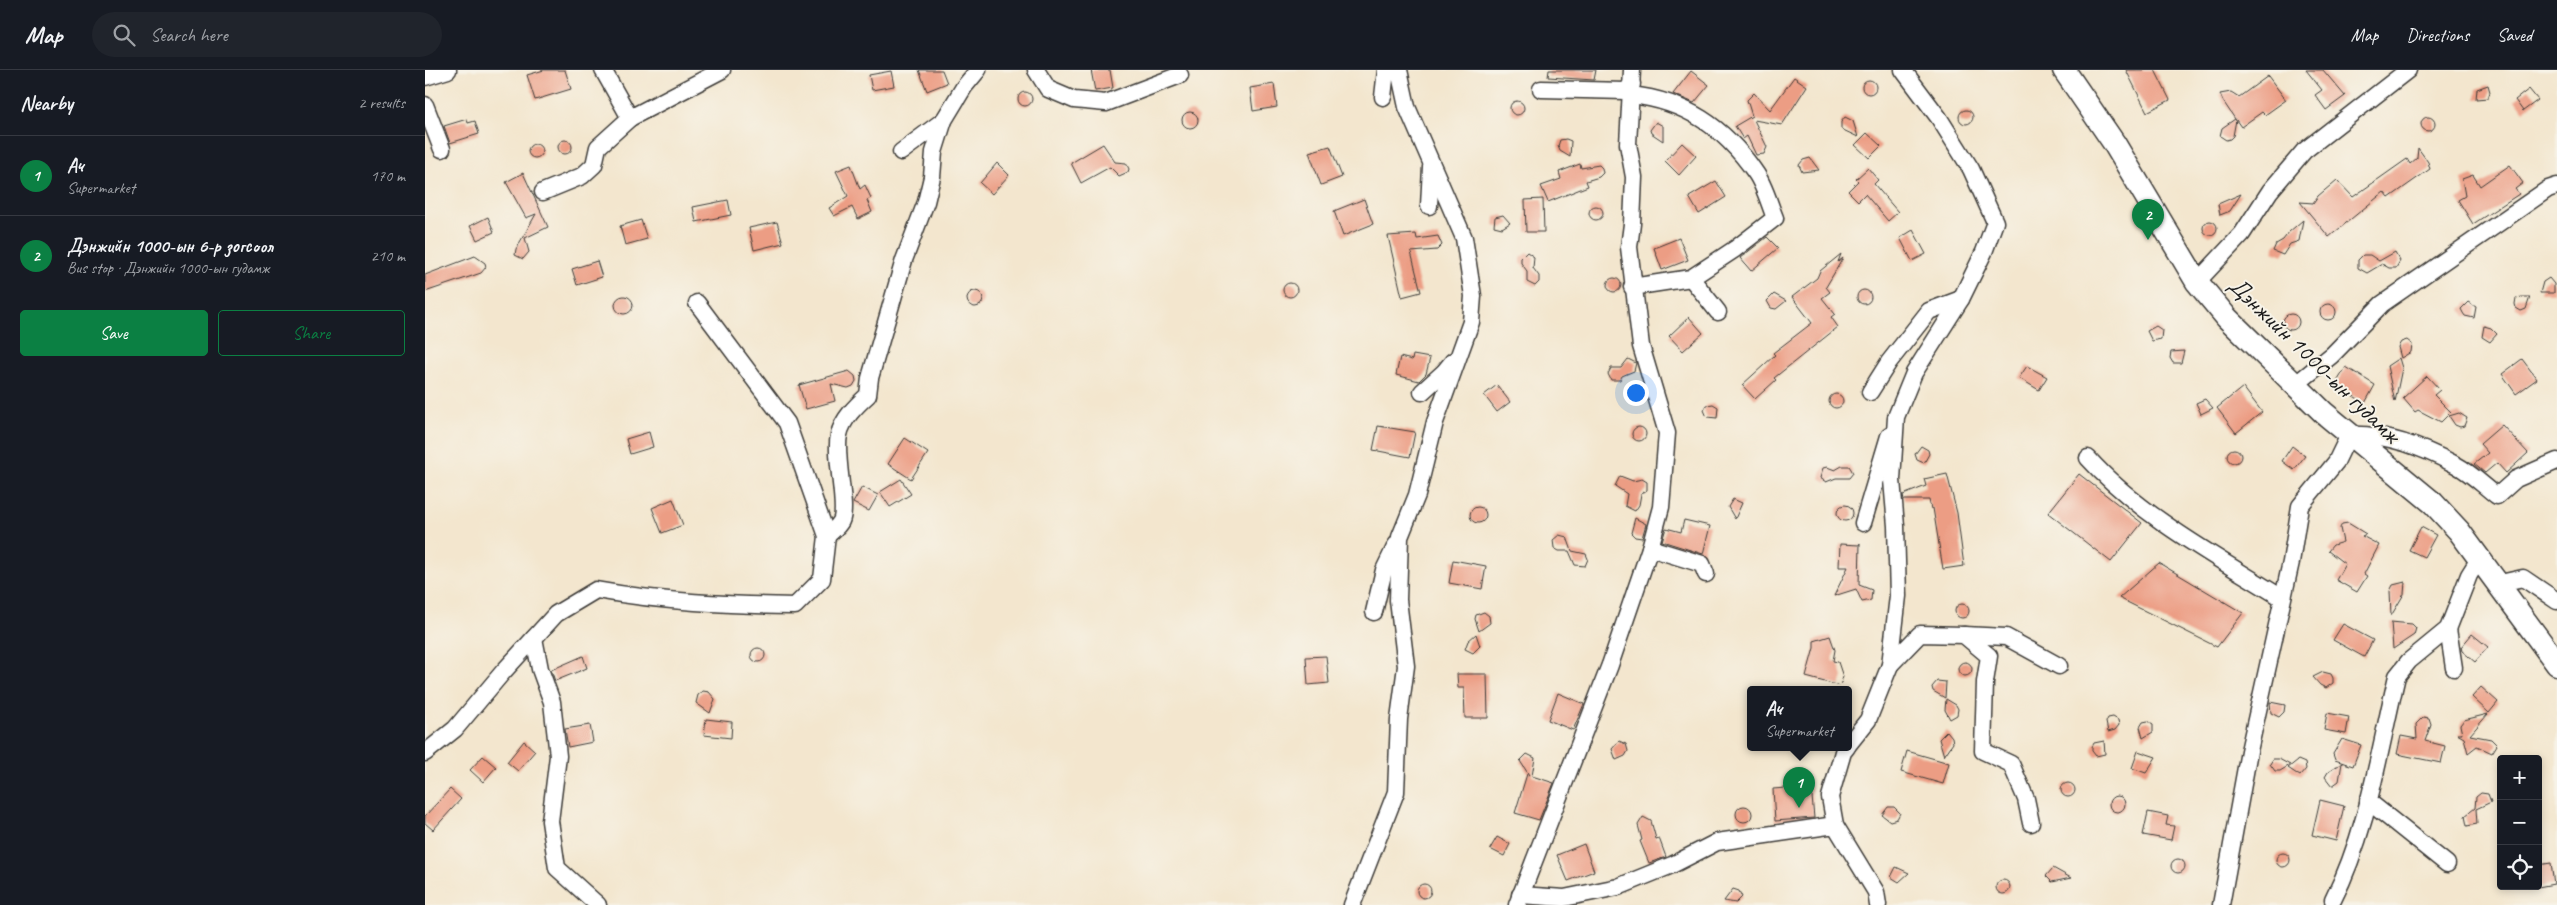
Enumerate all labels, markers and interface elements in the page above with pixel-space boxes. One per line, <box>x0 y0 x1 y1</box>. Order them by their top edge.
search box <box>92 12 442 57</box>
text: Map <box>25 20 62 50</box>
icon: search <box>110 21 138 49</box>
text: Search here <box>150 23 228 47</box>
text: Map <box>2351 24 2378 46</box>
text: Directions <box>2406 24 2469 46</box>
text: Saved <box>2497 24 2532 46</box>
text: Nearby <box>20 90 73 116</box>
text: 2 results <box>358 93 405 113</box>
text: Ач <box>67 154 83 178</box>
text: 1 <box>32 166 40 186</box>
text: 170 m <box>371 166 405 186</box>
text: Supermarket <box>67 178 135 198</box>
pin: 2 <box>2132 199 2164 240</box>
text: Дэнжийн 1000-ын 6-р зогсоол <box>67 234 273 258</box>
text: 2 <box>32 246 40 266</box>
text: 210 m <box>371 246 405 266</box>
text: Bus stop · Дэнжийн 1000-ын гудамж <box>67 258 269 278</box>
street label: Дэнжийн 1000-ын гудамж <box>2221 269 2409 452</box>
button: Save <box>20 310 208 356</box>
button: Share <box>218 310 405 356</box>
your location <box>1623 380 1649 406</box>
popup <box>1747 686 1852 751</box>
text: Ач <box>1765 697 1782 721</box>
text: Supermarket <box>1765 721 1834 741</box>
map controls <box>2497 755 2542 890</box>
button: + <box>2497 755 2542 800</box>
pin: 1 <box>1783 767 1815 808</box>
button: − <box>2497 800 2542 845</box>
button: locate <box>2497 845 2542 890</box>

